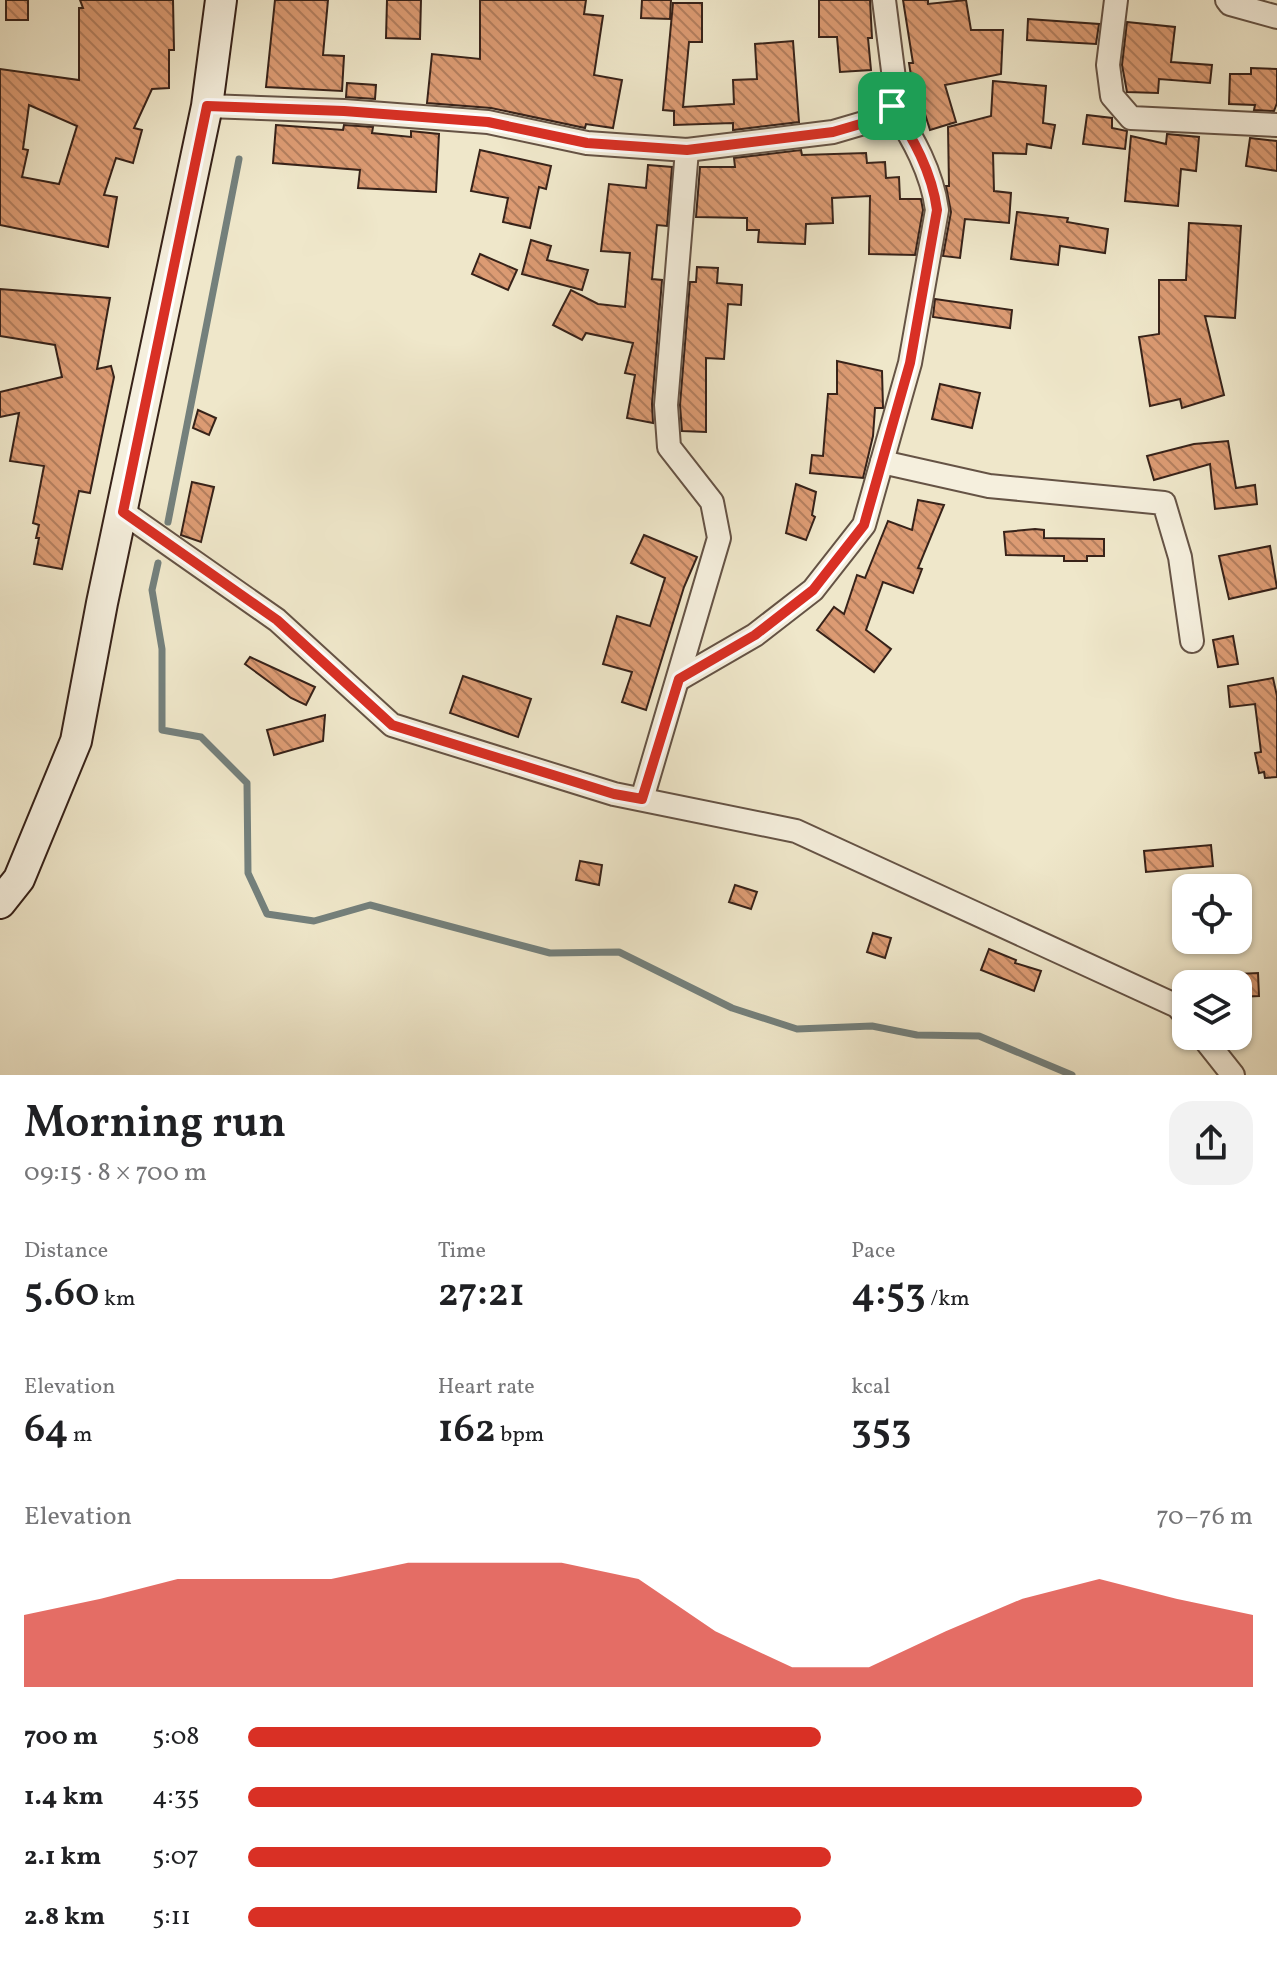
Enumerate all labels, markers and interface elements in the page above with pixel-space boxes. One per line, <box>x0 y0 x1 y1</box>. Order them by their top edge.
pin <box>858 72 926 140</box>
icon: arrive <box>870 84 914 128</box>
map controls <box>1172 874 1252 1050</box>
button: locate <box>1172 874 1252 954</box>
button: layers <box>1172 970 1252 1050</box>
text: Morning run <box>24 1094 286 1155</box>
button: share <box>1169 1101 1253 1185</box>
text: 09:15 · 8 × 700 m <box>24 1155 207 1191</box>
text: Distance <box>24 1236 108 1267</box>
text: Time <box>438 1236 486 1267</box>
text: Pace <box>851 1236 895 1267</box>
text: 5.60 <box>24 1267 100 1323</box>
text: 27:21 <box>438 1267 525 1323</box>
text: 4:53 <box>851 1267 926 1323</box>
text: km <box>100 1284 135 1315</box>
text: /km <box>926 1284 970 1315</box>
text: Elevation <box>24 1372 115 1403</box>
text: Heart rate <box>438 1372 535 1403</box>
text: kcal <box>851 1372 890 1403</box>
text: 64 <box>24 1403 69 1459</box>
text: 162 <box>438 1403 496 1459</box>
text: 353 <box>851 1403 911 1459</box>
text: m <box>69 1420 92 1451</box>
text: bpm <box>496 1420 544 1451</box>
text: Elevation <box>24 1499 132 1535</box>
text: 70–76 m <box>1156 1499 1253 1535</box>
text: 700 m <box>24 1719 98 1755</box>
text: 5:08 <box>152 1719 199 1755</box>
text: 1.4 km <box>24 1779 104 1815</box>
text: 4:35 <box>152 1779 200 1815</box>
text: 2.1 km <box>24 1839 101 1875</box>
text: 5:07 <box>152 1839 199 1875</box>
text: 2.8 km <box>24 1899 105 1935</box>
text: 5:11 <box>152 1899 191 1935</box>

